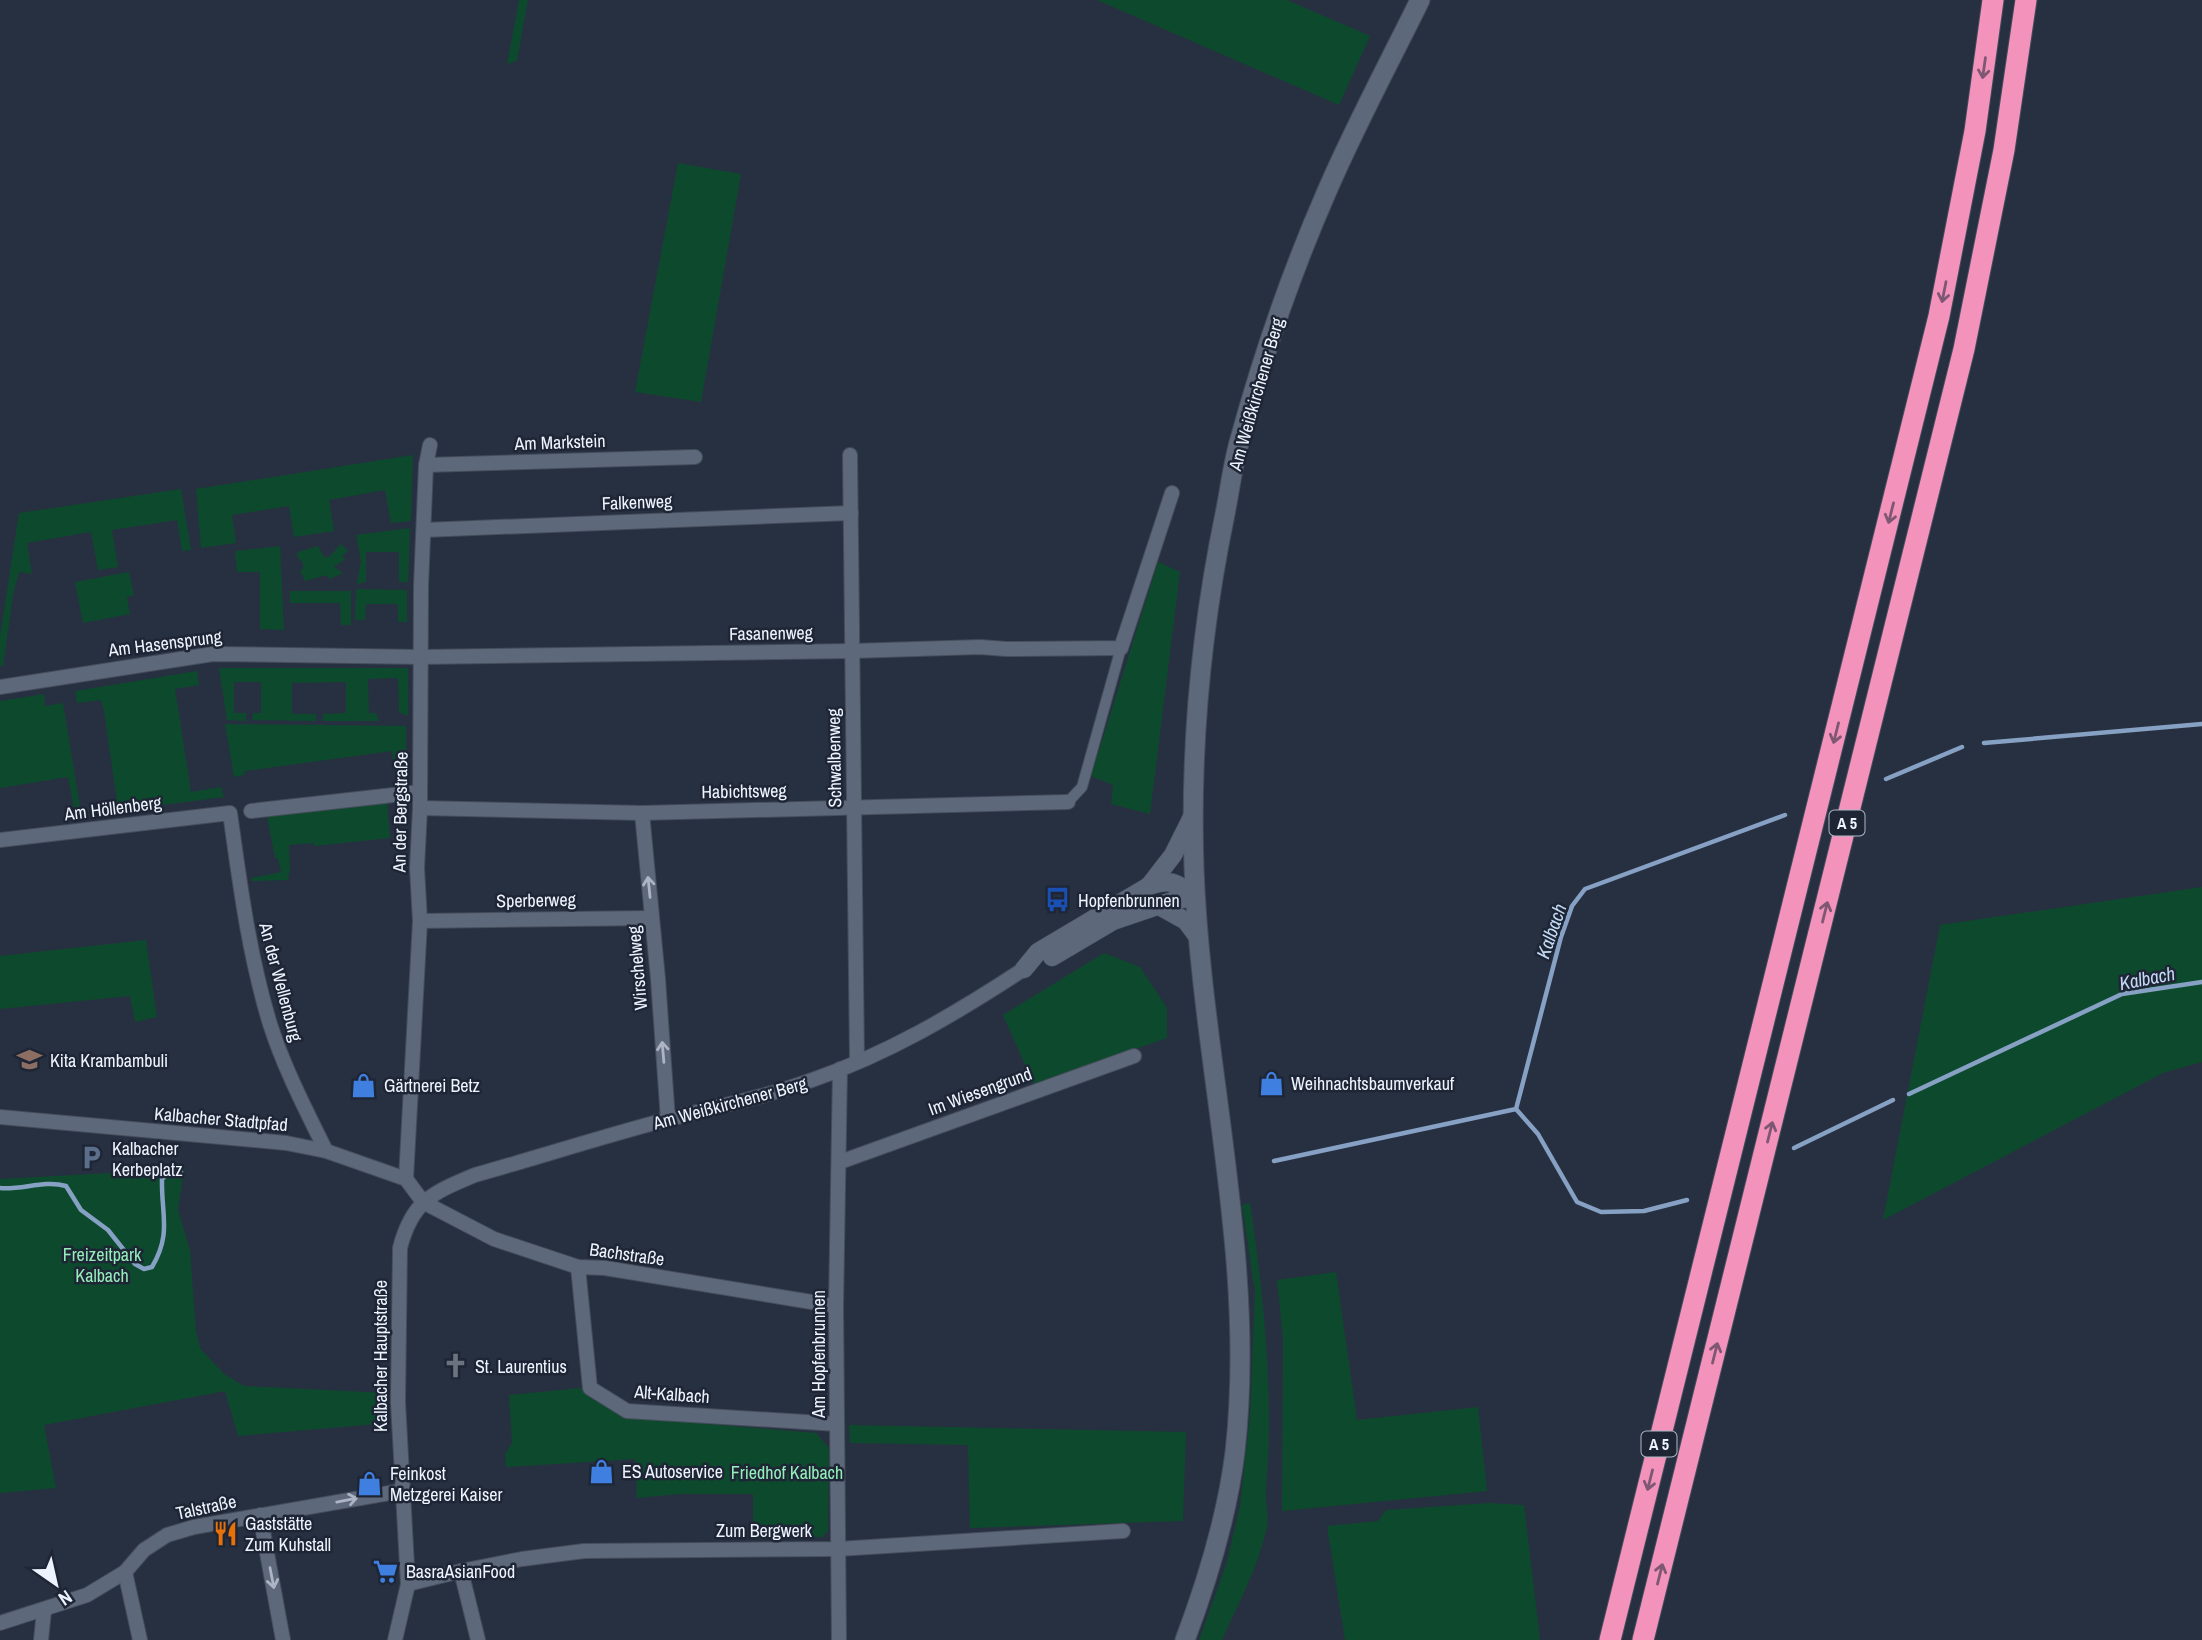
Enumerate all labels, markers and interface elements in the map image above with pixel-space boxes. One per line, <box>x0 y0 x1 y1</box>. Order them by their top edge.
one-way arrow <box>1977 56 1990 78</box>
one-way arrow <box>1937 280 1950 303</box>
street label: Am Weißkirchener Berg <box>1222 314 1290 474</box>
street label: Am Markstein <box>513 428 606 456</box>
street label: Falkenweg <box>601 488 674 516</box>
one-way arrow <box>1884 501 1897 524</box>
street label: Fasanenweg <box>729 620 814 646</box>
street label: Am Hasensprung <box>106 624 224 662</box>
street label: Schwalbenweg <box>821 707 847 808</box>
one-way arrow <box>1829 722 1842 744</box>
street label: An der Bergstraße <box>386 751 414 874</box>
street label: Habichtsweg <box>701 778 788 804</box>
street label: Am Höllenberg <box>62 790 164 826</box>
road number: A 5 <box>1829 810 1864 836</box>
one-way arrow <box>643 876 656 899</box>
bus stop icon: Hopfenbrunnen <box>1044 886 1072 914</box>
street label: Sperberweg <box>496 887 577 913</box>
place label: Hopfenbrunnen <box>1078 888 1180 913</box>
water label: Kalbach <box>1530 900 1572 962</box>
one-way arrow <box>1819 901 1833 924</box>
street label: An der Wellenburg <box>253 919 309 1045</box>
street label: Wirschelweg <box>621 924 653 1011</box>
water label: Kalbach <box>2117 960 2177 996</box>
one-way arrow <box>656 1041 669 1063</box>
school or university icon: Kita Krambambuli <box>16 1046 44 1074</box>
place label: Kita Krambambuli <box>50 1048 168 1073</box>
street label: Im Wiesengrund <box>925 1061 1035 1121</box>
shop icon: Weihnachtsbaumverkauf <box>1257 1069 1285 1097</box>
street label: Am Weißkirchener Berg <box>649 1070 810 1136</box>
shop icon: Gärtnerei Betz <box>350 1071 378 1099</box>
place label: Weihnachtsbaumverkauf <box>1291 1071 1455 1096</box>
place label: Gärtnerei Betz <box>384 1073 480 1098</box>
street label: Kalbacher Stadtpfad <box>153 1101 289 1137</box>
one-way arrow <box>1764 1121 1777 1144</box>
place label: Kalbacher Kerbeplatz <box>112 1136 183 1182</box>
parking icon: Kalbacher Kerbeplatz <box>78 1144 106 1172</box>
street label: Bachstraße <box>588 1236 666 1272</box>
park label: Freizeitpark Kalbach <box>63 1242 142 1288</box>
street label: Kalbacher Hauptstraße <box>368 1280 393 1432</box>
street label: Am Hopfenbrunnen <box>806 1290 831 1419</box>
one-way arrow <box>1709 1342 1722 1365</box>
church icon: St. Laurentius <box>441 1352 469 1380</box>
place label: St. Laurentius <box>475 1354 567 1379</box>
street label: Alt-Kalbach <box>632 1379 711 1409</box>
road number: A 5 <box>1642 1432 1676 1456</box>
shop icon: ES Autoservice <box>588 1457 616 1485</box>
place label: ES Autoservice <box>622 1459 723 1484</box>
park label: Friedhof Kalbach <box>731 1460 843 1485</box>
place label: Feinkost Metzgerei Kaiser <box>390 1461 502 1507</box>
one-way arrow <box>1643 1468 1656 1491</box>
shop icon: Feinkost Metzgerei Kaiser <box>356 1469 384 1497</box>
street label: Talstraße <box>174 1488 238 1526</box>
one-way arrow <box>335 1492 358 1506</box>
place label: Gaststätte Zum Kuhstall <box>245 1511 331 1557</box>
street label: Zum Bergwerk <box>716 1518 813 1543</box>
restaurant icon: Gaststätte Zum Kuhstall <box>211 1519 239 1547</box>
north arrow <box>21 1549 91 1619</box>
supermarket icon: BasraAsianFood <box>372 1557 400 1585</box>
place label: BasraAsianFood <box>406 1559 515 1584</box>
one-way arrow <box>1654 1563 1667 1586</box>
one-way arrow <box>265 1566 279 1589</box>
text: N <box>54 1584 77 1612</box>

